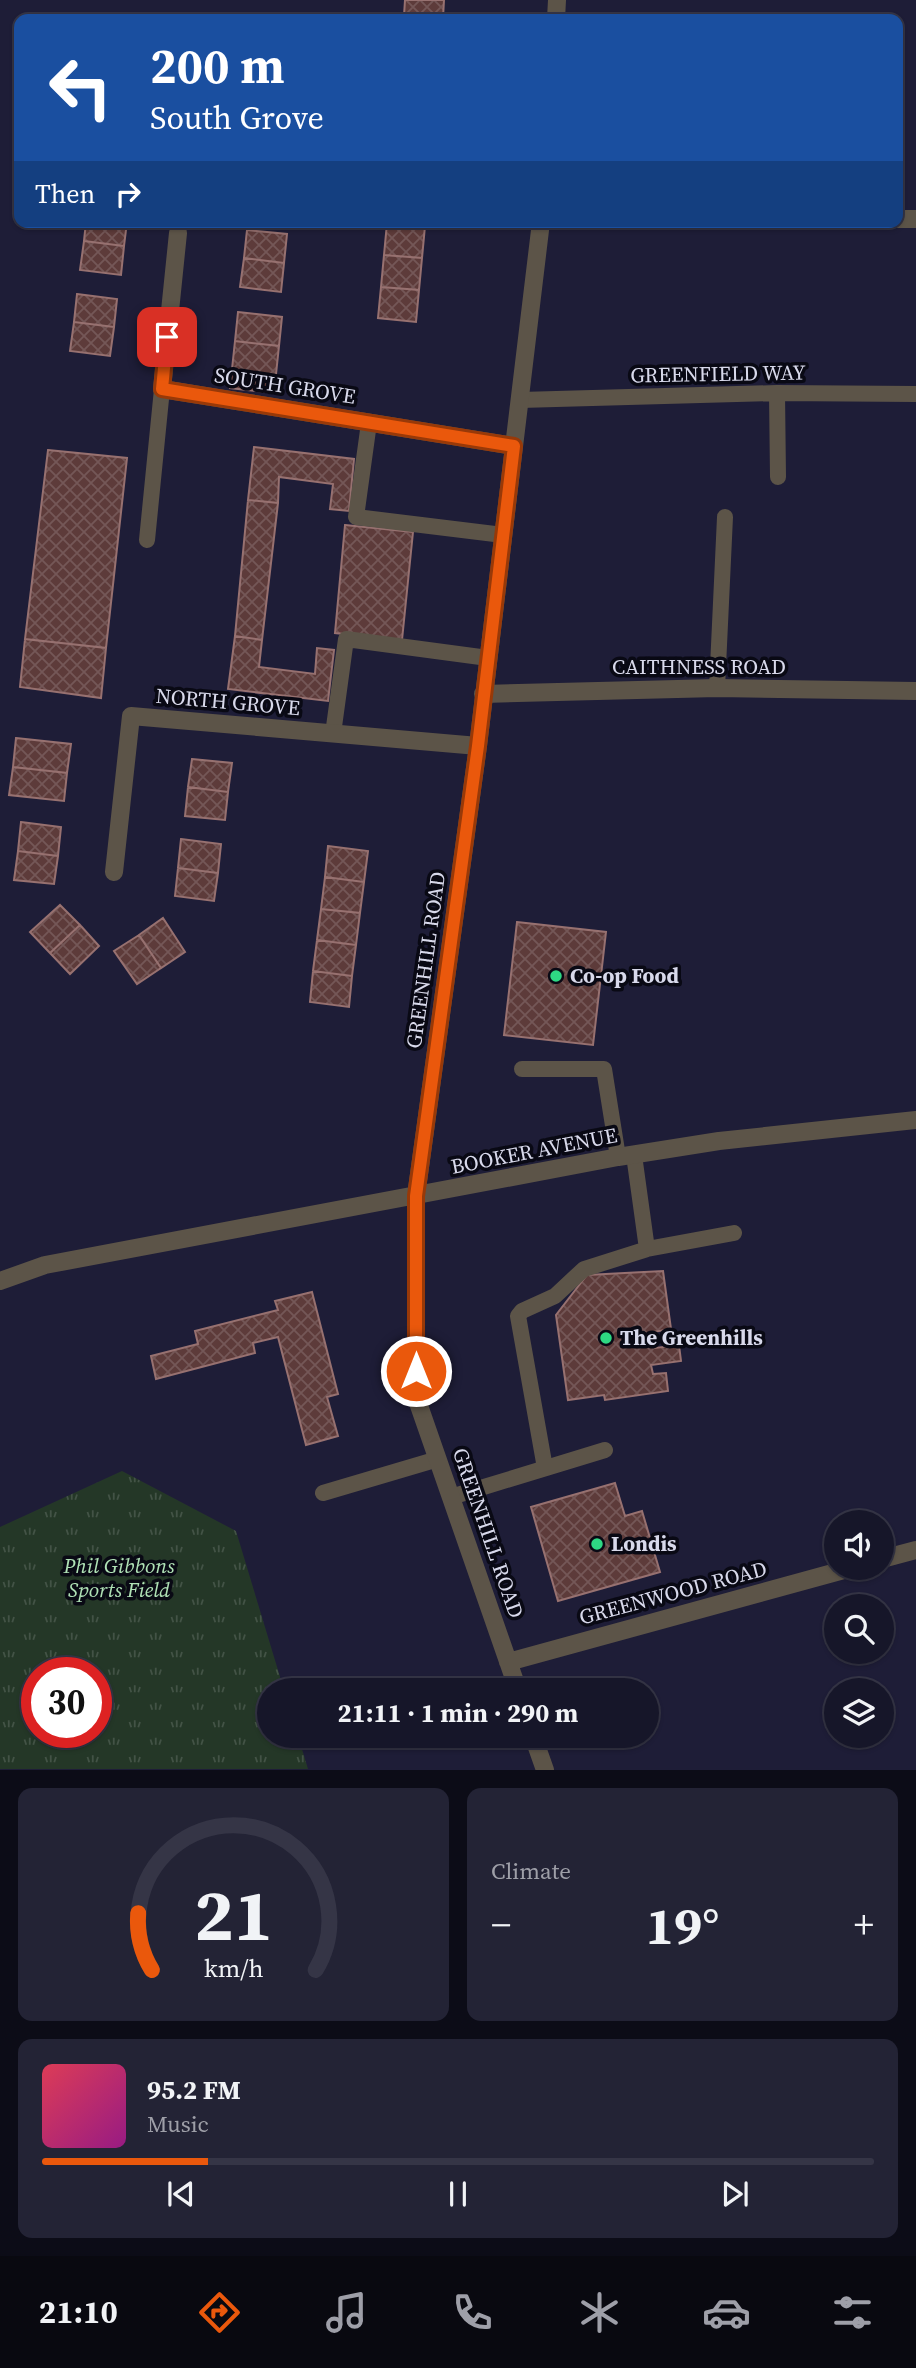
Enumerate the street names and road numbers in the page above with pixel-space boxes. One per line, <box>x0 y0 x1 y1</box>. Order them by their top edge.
street label: GREENFIELD WAY <box>630 357 807 390</box>
street label: SOUTH GROVE <box>212 360 358 411</box>
street label: CAITHNESS ROAD <box>612 652 786 681</box>
street label: NORTH GROVE <box>155 681 301 722</box>
street label: GREENHILL ROAD <box>399 870 452 1050</box>
street label: BOOKER AVENUE <box>448 1120 619 1181</box>
street label: GREENHILL ROAD <box>446 1444 531 1622</box>
street label: GREENWOOD ROAD <box>576 1554 770 1632</box>

